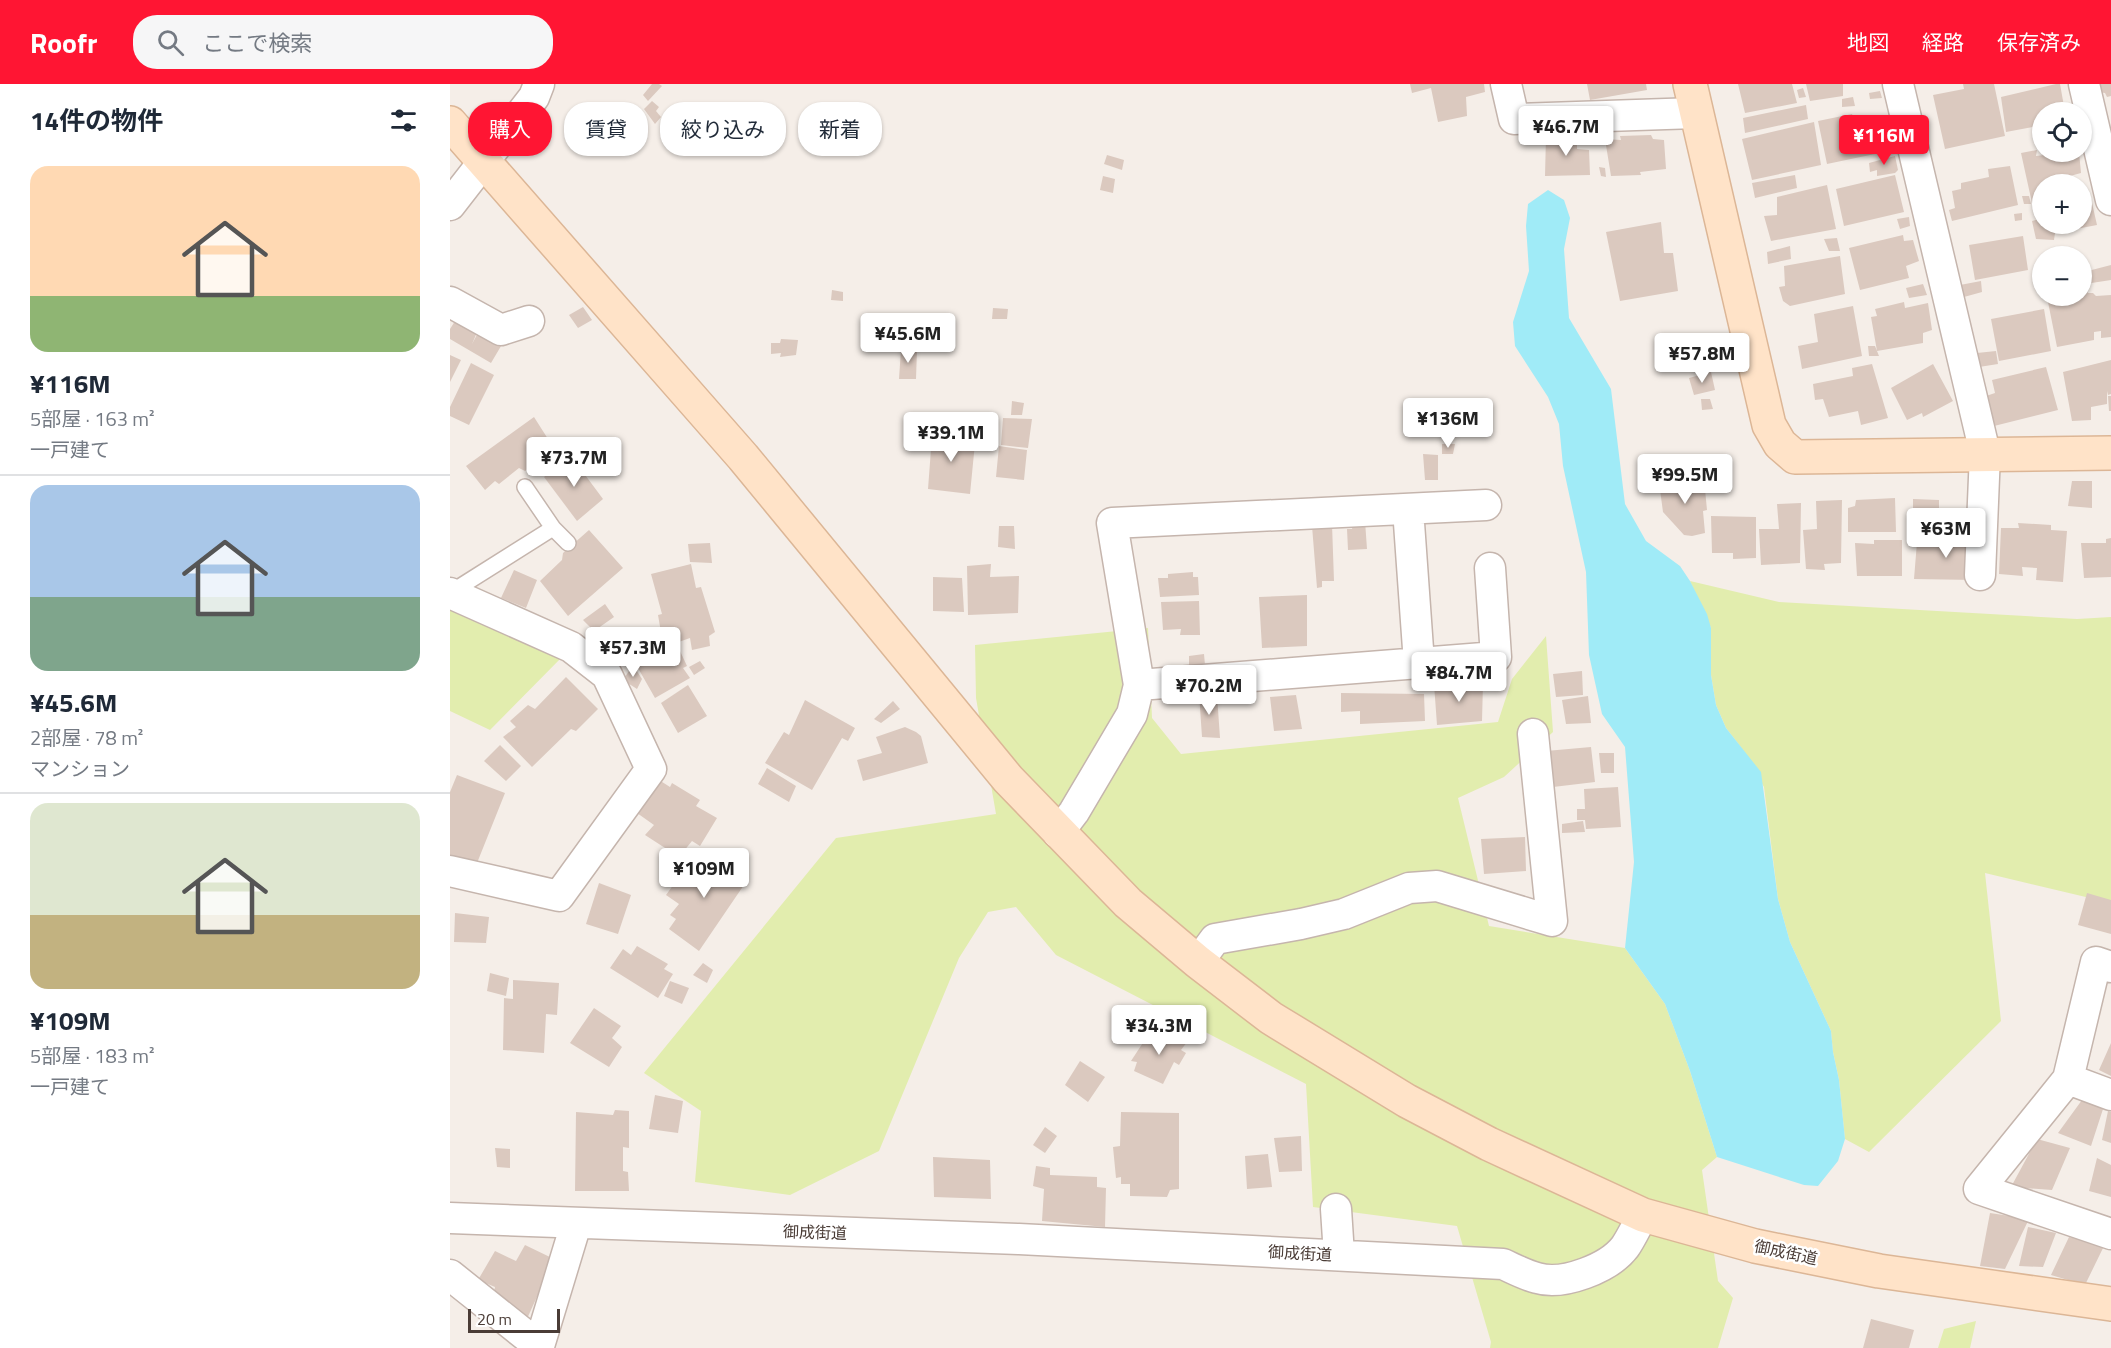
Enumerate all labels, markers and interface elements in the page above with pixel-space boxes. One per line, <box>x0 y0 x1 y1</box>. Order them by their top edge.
search box <box>133 15 553 69</box>
text: Roofr <box>30 21 97 64</box>
icon: search <box>154 26 187 59</box>
text: ここで検索 <box>202 26 312 60</box>
text: 地図 <box>1847 26 1889 58</box>
text: 経路 <box>1922 26 1964 58</box>
text: 保存済み <box>1997 26 2081 58</box>
text: 14件の物件 <box>30 101 163 140</box>
chip: 購入 <box>468 102 552 156</box>
chip: 賃貸 <box>564 102 648 156</box>
chip: 絞り込み <box>660 102 786 156</box>
chip: 新着 <box>798 102 882 156</box>
map controls <box>2032 102 2092 306</box>
button: locate <box>2032 102 2092 162</box>
icon: filters <box>387 104 420 137</box>
pin: ¥46.7M <box>1517 106 1615 157</box>
text: ¥46.7M <box>1532 110 1600 141</box>
pin: ¥116M <box>1842 115 1926 166</box>
text: ¥116M <box>1853 119 1915 150</box>
button: + <box>2032 174 2092 234</box>
icon: home <box>171 205 279 313</box>
button: − <box>2032 246 2092 306</box>
pin: ¥45.6M <box>859 313 957 364</box>
text: ¥45.6M <box>874 317 942 348</box>
pin: ¥57.8M <box>1653 333 1751 384</box>
text: ¥57.8M <box>1668 337 1736 368</box>
text: ¥116M <box>30 364 111 403</box>
pin: ¥136M <box>1406 398 1490 449</box>
text: ¥136M <box>1417 402 1479 433</box>
text: 5部屋 · 163 m² <box>30 403 155 434</box>
pin: ¥39.1M <box>902 412 1000 463</box>
text: ¥39.1M <box>917 416 985 447</box>
text: 一戸建て <box>30 434 110 465</box>
pin: ¥73.7M <box>525 437 623 488</box>
text: ¥73.7M <box>540 441 608 472</box>
pin: ¥99.5M <box>1636 454 1734 505</box>
text: ¥99.5M <box>1651 458 1719 489</box>
pin: ¥63M <box>1910 508 1982 559</box>
text: ¥63M <box>1921 512 1971 543</box>
icon: home <box>171 524 279 632</box>
pin: ¥57.3M <box>584 627 682 678</box>
text: ¥57.3M <box>599 631 667 662</box>
pin: ¥84.7M <box>1410 652 1508 703</box>
text: ¥84.7M <box>1425 656 1493 687</box>
pin: ¥70.2M <box>1160 665 1258 716</box>
text: ¥70.2M <box>1175 669 1243 700</box>
text: ¥45.6M <box>30 683 117 722</box>
text: 2部屋 · 78 m² <box>30 722 143 753</box>
text: マンション <box>30 753 130 784</box>
icon: home <box>171 842 279 950</box>
pin: ¥109M <box>662 848 746 899</box>
text: ¥109M <box>673 852 735 883</box>
text: ¥109M <box>30 1001 111 1040</box>
pin: ¥34.3M <box>1110 1005 1208 1056</box>
text: ¥34.3M <box>1125 1009 1193 1040</box>
text: 5部屋 · 183 m² <box>30 1040 155 1071</box>
text: 一戸建て <box>30 1071 110 1102</box>
street label: 御成街道 <box>783 1219 847 1245</box>
street label: 御成街道 <box>1752 1234 1820 1270</box>
street label: 御成街道 <box>1267 1239 1333 1267</box>
scale bar <box>468 1306 560 1334</box>
text: 20 m <box>477 1307 512 1331</box>

